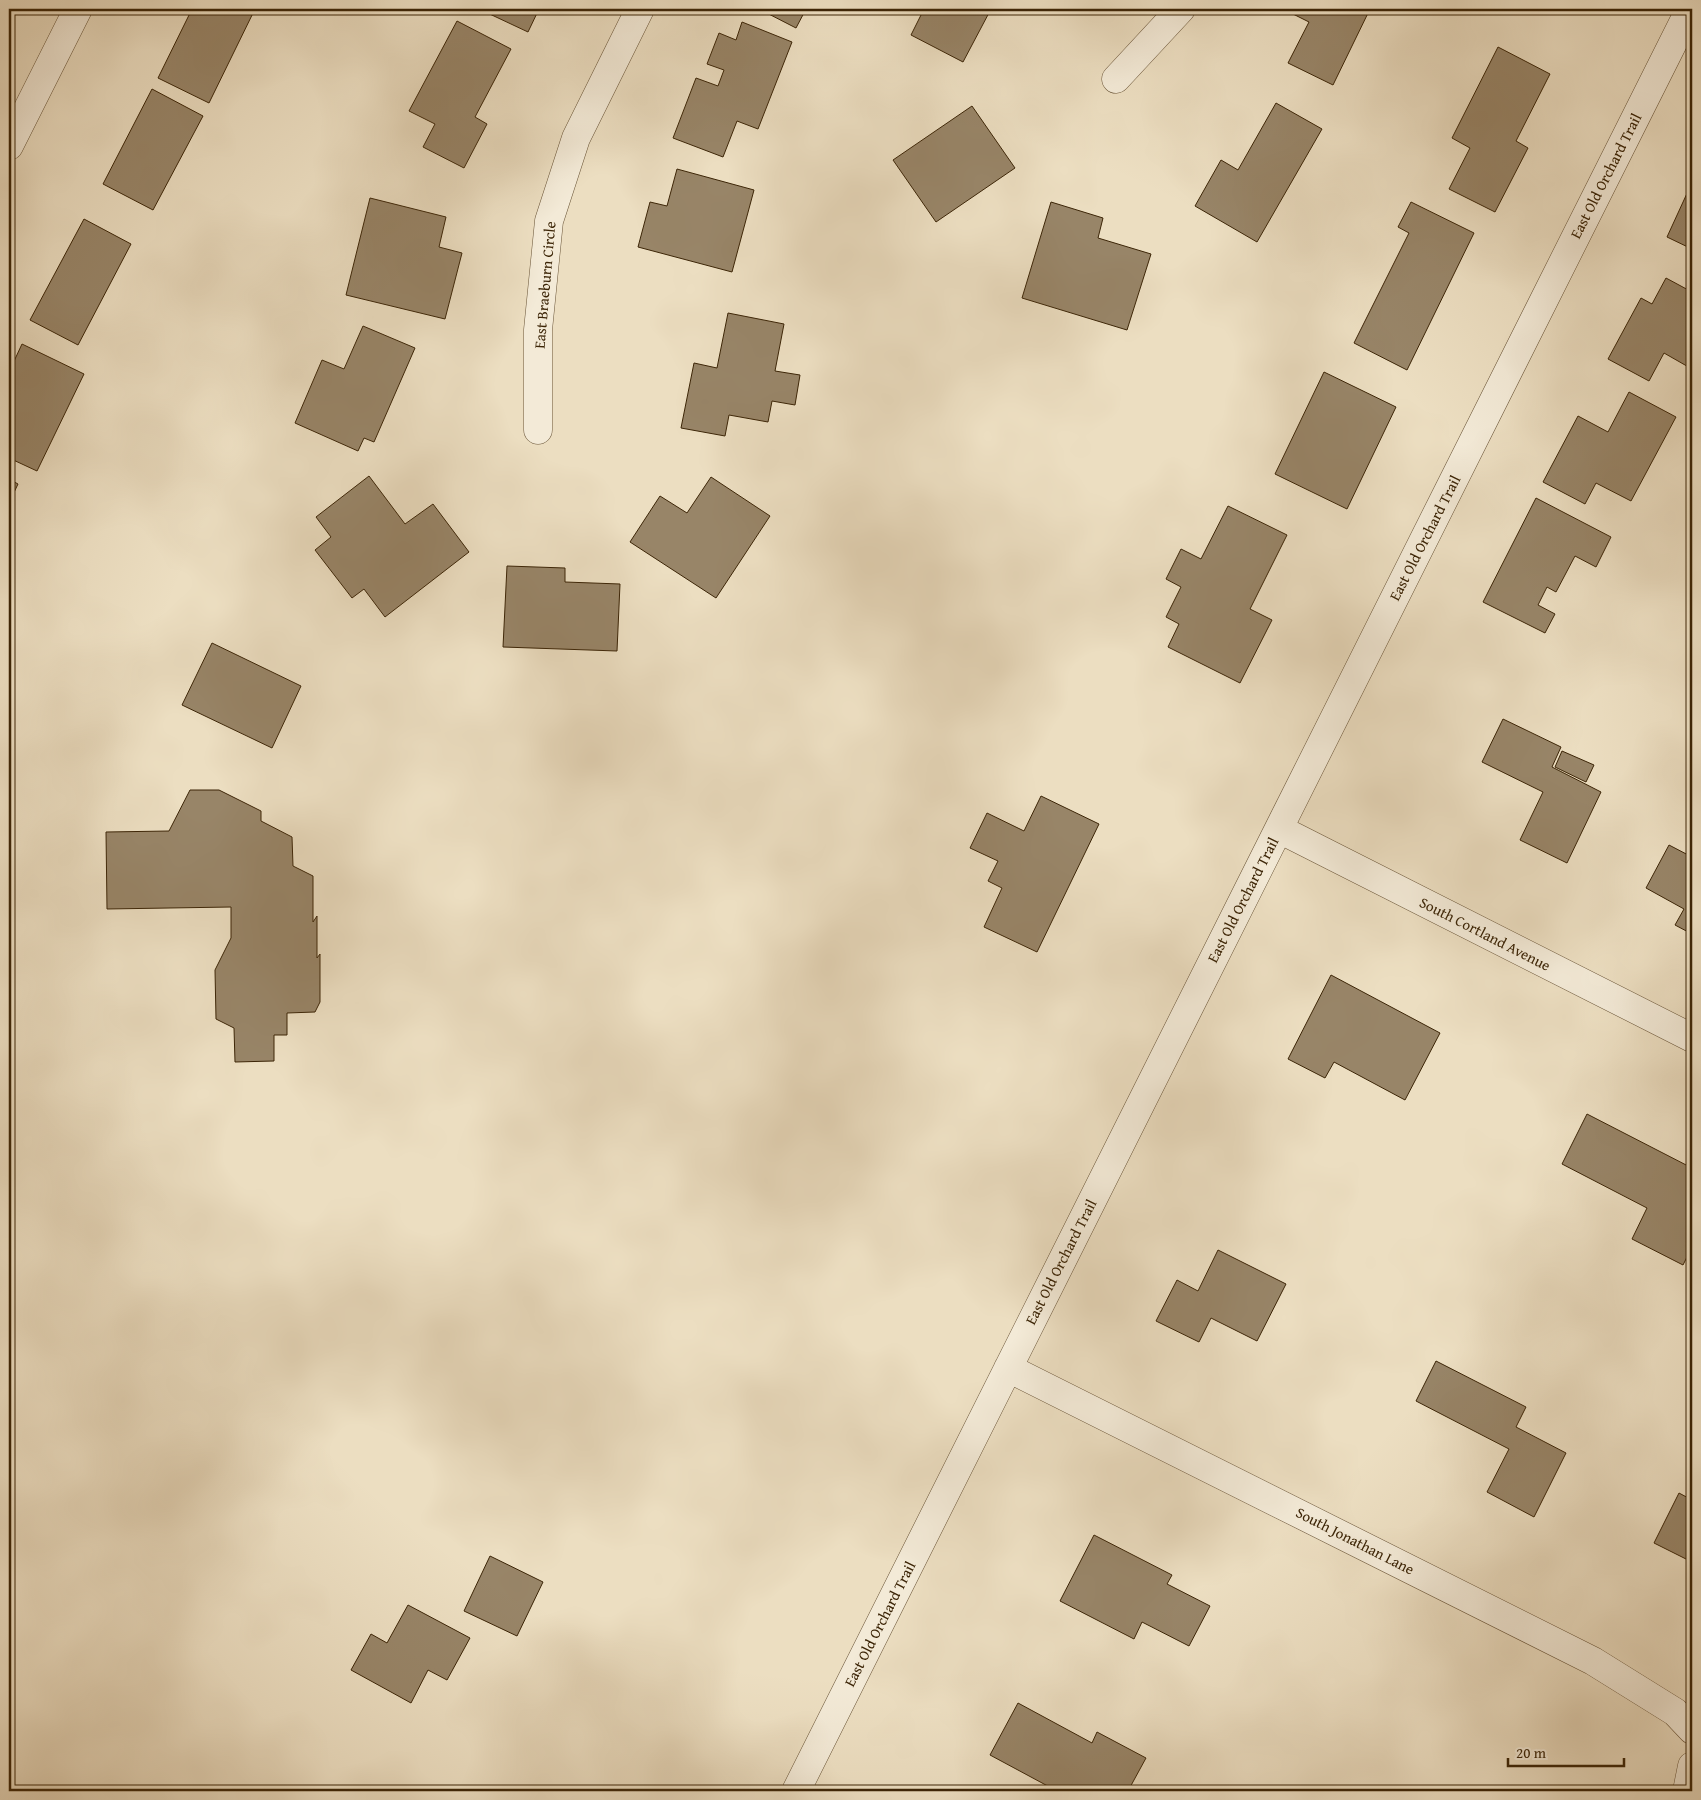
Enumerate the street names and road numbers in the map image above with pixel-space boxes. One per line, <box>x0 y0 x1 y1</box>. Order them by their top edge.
street label: East Old Orchard Trail <box>1565 109 1646 242</box>
street label: East Braeburn Circle <box>528 220 561 349</box>
street label: East Old Orchard Trail <box>1384 471 1465 604</box>
street label: East Old Orchard Trail <box>1202 833 1283 966</box>
street label: South Cortland Avenue <box>1416 891 1554 976</box>
street label: East Old Orchard Trail <box>1020 1195 1101 1328</box>
street label: South Jonathan Lane <box>1292 1502 1418 1580</box>
street label: East Old Orchard Trail <box>839 1557 920 1690</box>

